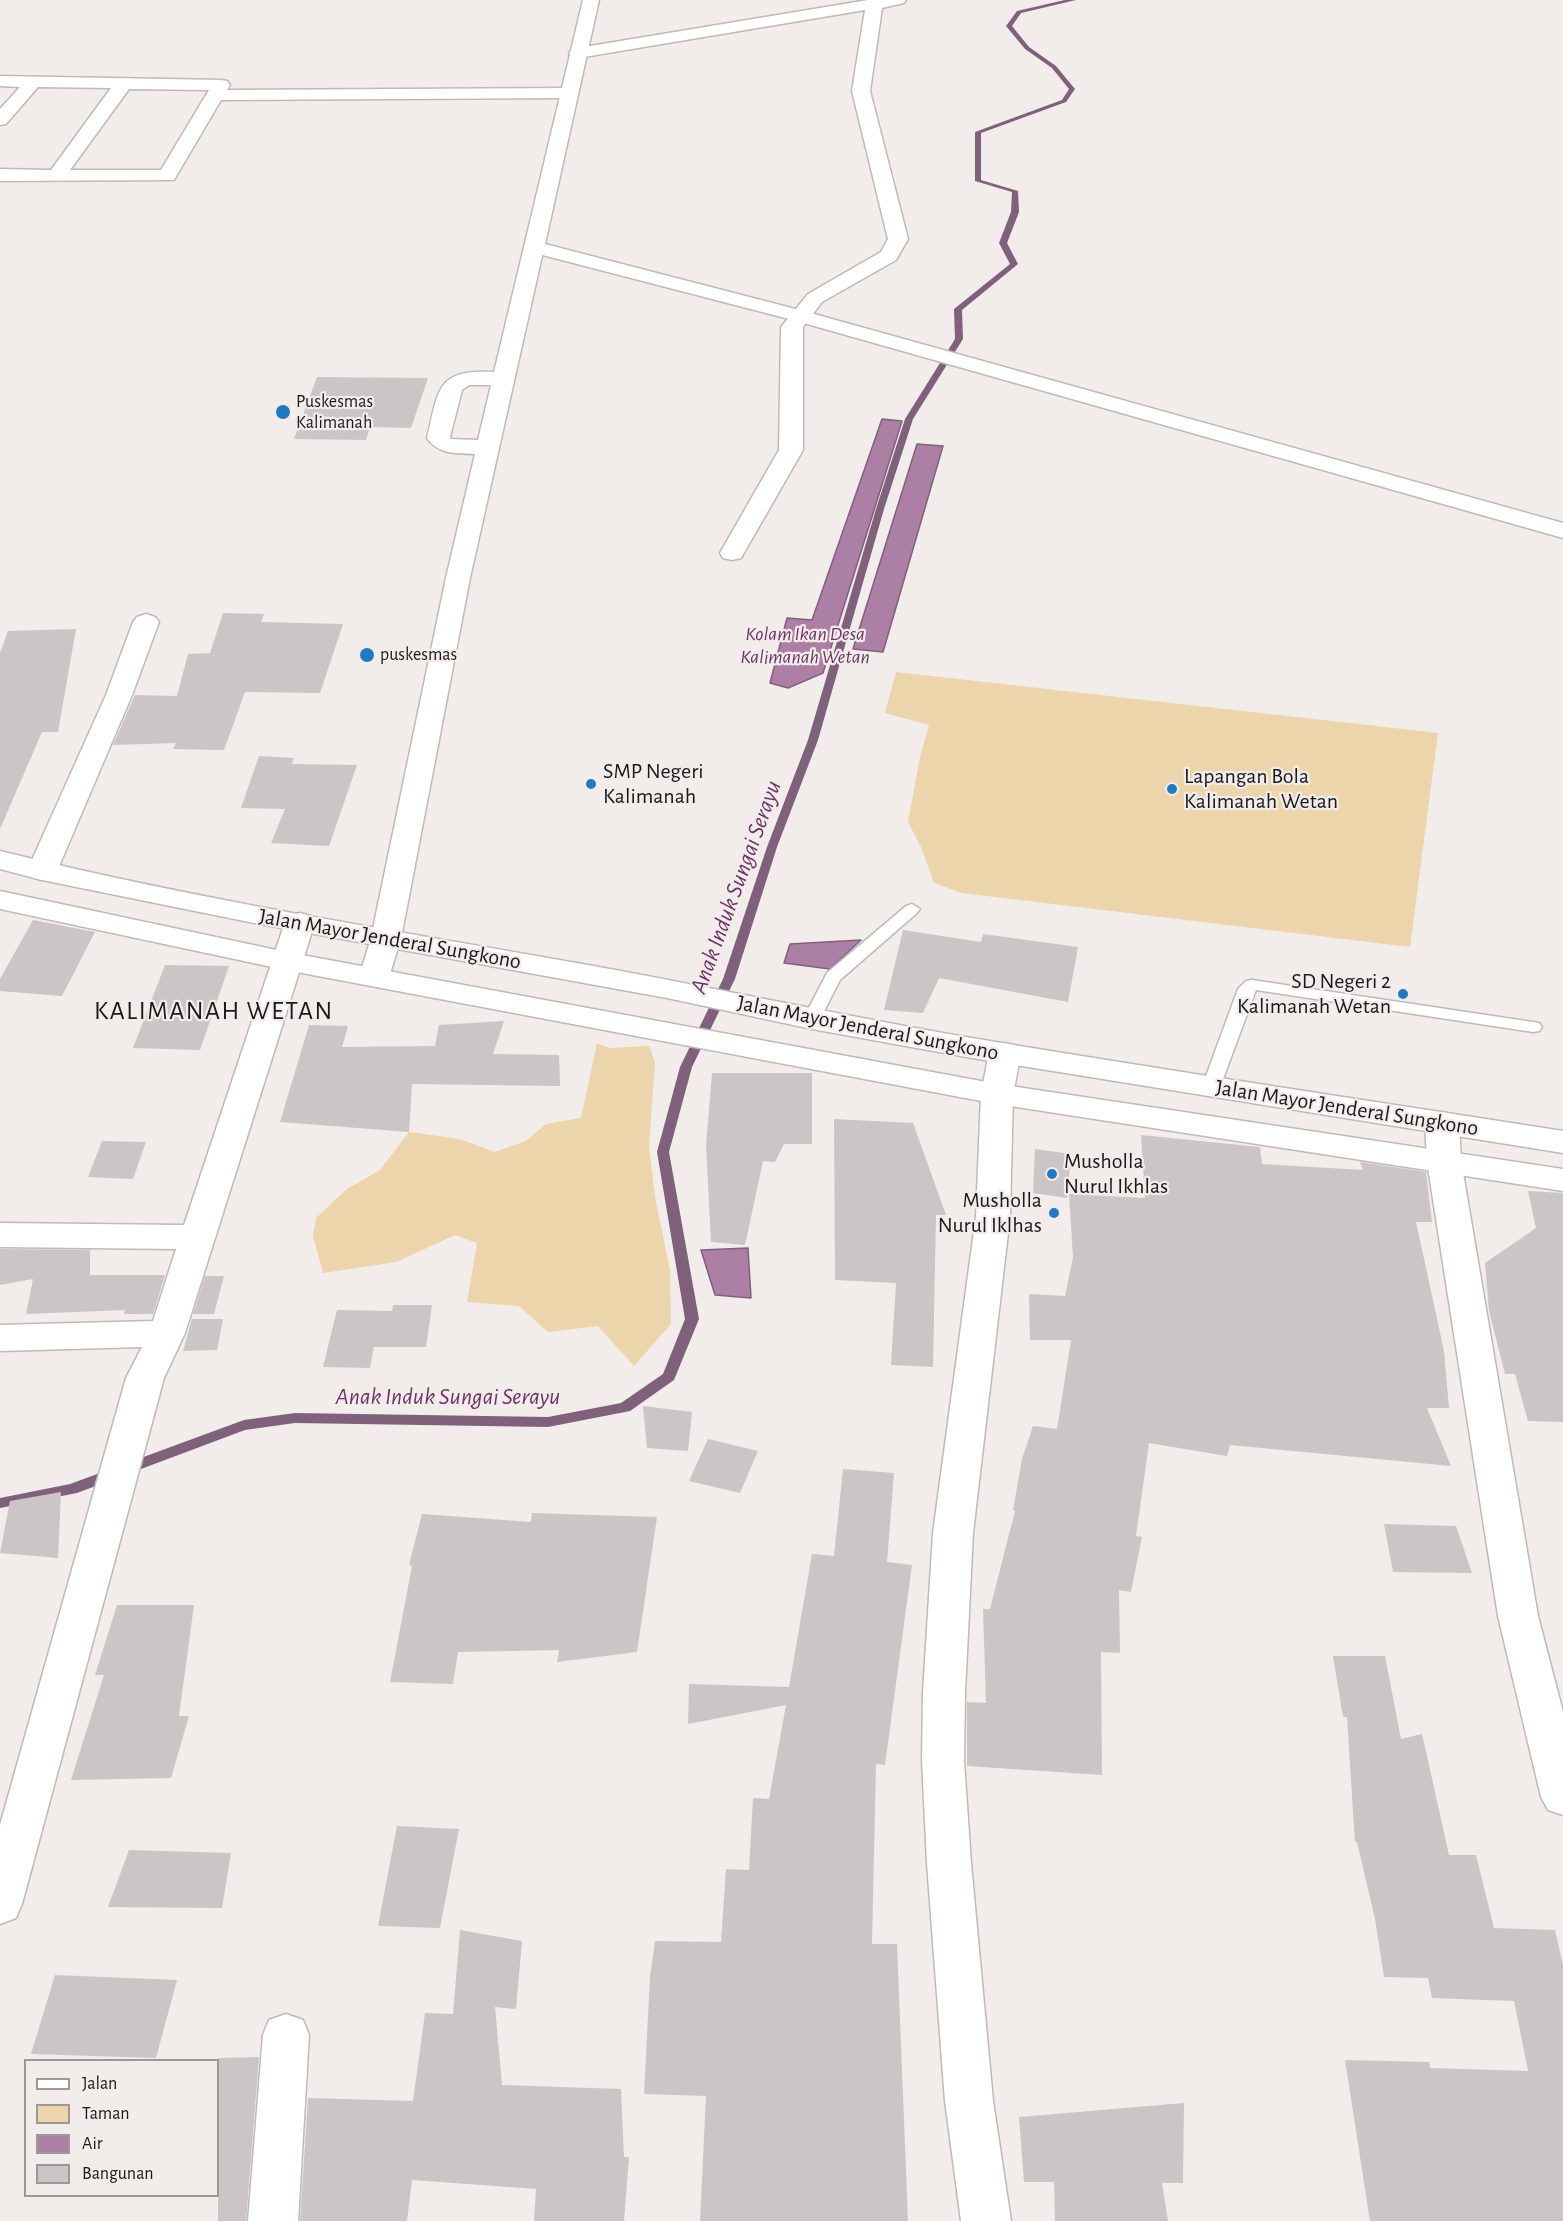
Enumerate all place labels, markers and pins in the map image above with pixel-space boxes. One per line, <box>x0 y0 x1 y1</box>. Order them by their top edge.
place label: Puskesmas Kalimanah <box>296 391 373 434</box>
marker: Puskesmas Kalimanah <box>274 403 292 421</box>
place label: puskesmas <box>380 644 457 666</box>
marker: puskesmas <box>358 646 376 664</box>
place label: SMP Negeri Kalimanah <box>603 758 704 810</box>
place label: Lapangan Bola Kalimanah Wetan <box>1184 763 1338 814</box>
marker: SMP Negeri Kalimanah <box>584 777 598 791</box>
marker: Lapangan Bola Kalimanah Wetan <box>1165 782 1179 796</box>
place label: SD Negeri 2 Kalimanah Wetan <box>1237 968 1391 1020</box>
marker: SD Negeri 2 Kalimanah Wetan <box>1396 987 1410 1001</box>
place label: Musholla Nurul Ikhlas <box>1064 1148 1168 1200</box>
marker: Musholla Nurul Ikhlas <box>1045 1167 1059 1181</box>
place label: Musholla Nurul Iklhas <box>938 1187 1042 1238</box>
marker: Musholla Nurul Iklhas <box>1047 1206 1061 1220</box>

